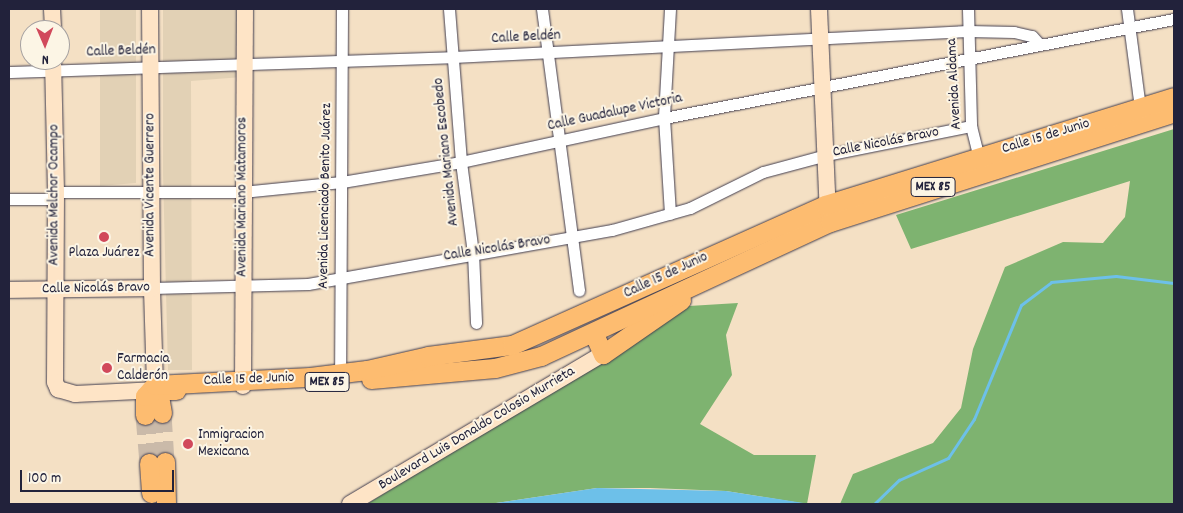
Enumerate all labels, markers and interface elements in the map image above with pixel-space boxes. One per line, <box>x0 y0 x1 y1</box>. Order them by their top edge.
north arrow <box>20 20 70 70</box>
street label: Calle Beldén <box>491 27 561 49</box>
street label: Avenida Aldama <box>944 38 966 130</box>
street label: Calle Beldén <box>86 42 156 62</box>
text: N <box>42 49 49 69</box>
street label: Avenida Mariano Escobedo <box>430 77 464 227</box>
street label: Calle Guadalupe Victoria <box>546 90 684 136</box>
street label: Avenida Licenciado Benito Juárez <box>315 103 337 289</box>
street label: Avenida Vicente Guerrero <box>142 113 160 257</box>
street label: Calle 15 de Junio <box>1000 115 1092 159</box>
street label: Avenida Mariano Matamoros <box>234 117 252 277</box>
street label: Avenida Melchor Ocampo <box>46 124 64 266</box>
street label: Calle Nicolás Bravo <box>831 124 941 162</box>
road number: MEX 85 <box>910 176 956 198</box>
marker: Plaza Juárez <box>98 231 110 243</box>
street label: Calle Nicolás Bravo <box>442 232 552 266</box>
place label: Plaza Juárez <box>69 245 139 263</box>
street label: Calle 15 de Junio <box>621 249 711 303</box>
street label: Calle Nicolás Bravo <box>42 279 150 299</box>
place label: Farmacia Calderón <box>117 350 169 385</box>
marker: Farmacia Calderón <box>101 362 113 374</box>
street label: Boulevard Luis Donaldo Colosio Murrieta <box>376 363 578 495</box>
street label: Calle 15 de Junio <box>203 369 295 391</box>
road number: MEX 85 <box>304 371 350 394</box>
place label: Inmigracion Mexicana <box>198 426 264 461</box>
marker: Inmigracion Mexicana <box>182 438 194 450</box>
scale bar <box>22 460 176 492</box>
text: 100 m <box>28 468 61 490</box>

